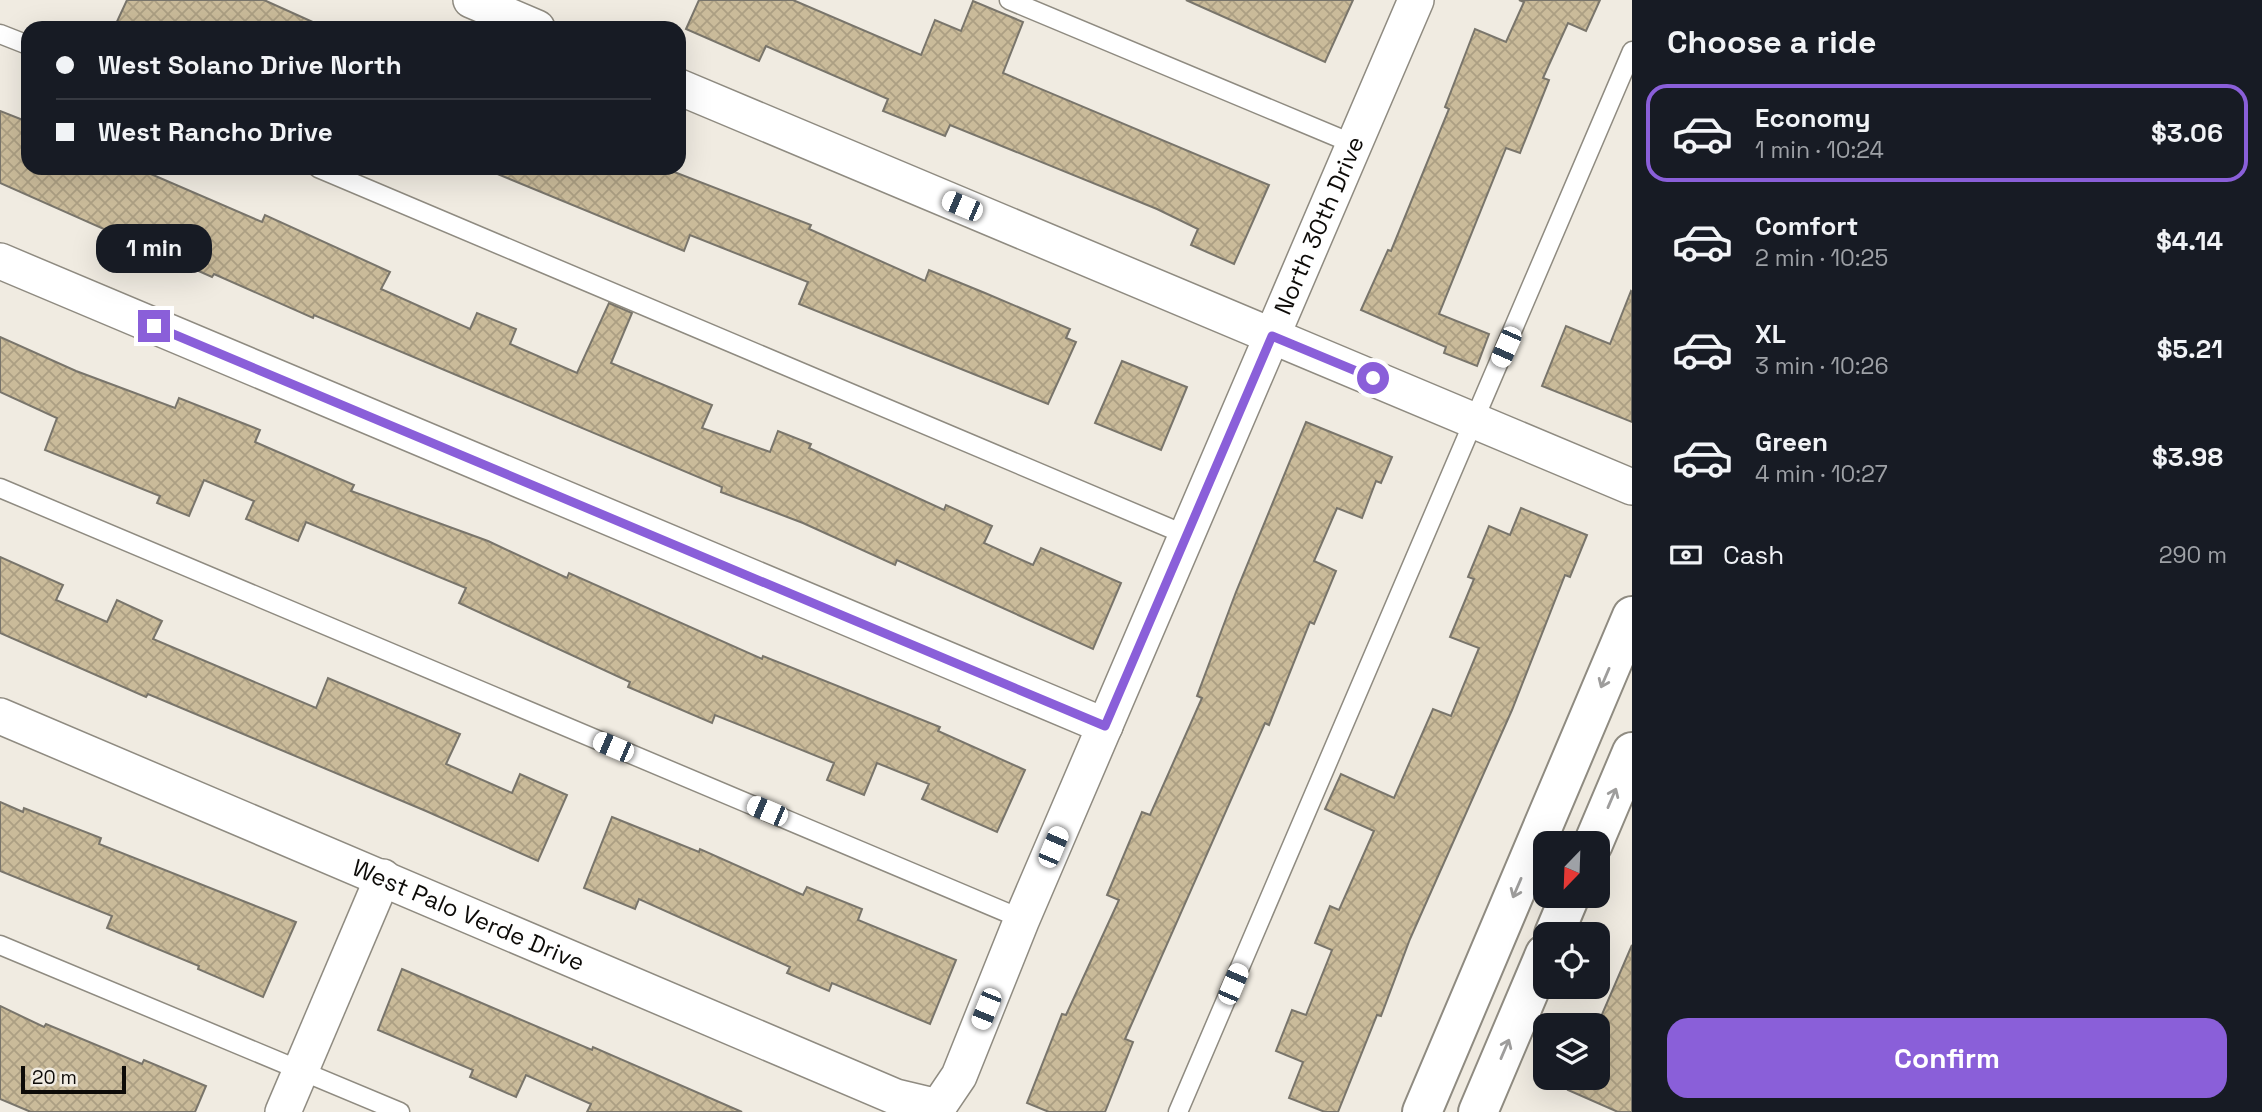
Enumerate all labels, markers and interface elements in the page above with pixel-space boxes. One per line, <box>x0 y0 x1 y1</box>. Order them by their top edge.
text: Choose a ride <box>1667 22 1877 62</box>
text: West Solano Drive North <box>98 48 402 82</box>
text: Economy <box>1755 101 1871 135</box>
icon: car <box>1671 102 1734 165</box>
text: West Rancho Drive <box>98 115 333 149</box>
text: $3.06 <box>2151 116 2223 150</box>
street label: North 30th Drive <box>1267 131 1371 319</box>
text: 1 min · 10:24 <box>1755 135 1884 165</box>
car <box>939 188 986 224</box>
text: Comfort <box>1755 209 1858 243</box>
icon: car <box>1671 210 1734 273</box>
callout: 1 min <box>96 224 212 274</box>
text: $4.14 <box>2156 224 2223 258</box>
text: 1 min <box>126 233 182 263</box>
text: 2 min · 10:25 <box>1755 243 1888 273</box>
route end <box>138 310 170 342</box>
text: XL <box>1755 317 1786 351</box>
icon: car <box>1671 318 1734 381</box>
car <box>1488 324 1525 370</box>
text: $5.21 <box>2157 332 2223 366</box>
text: 3 min · 10:26 <box>1755 351 1889 381</box>
route start <box>1357 362 1389 394</box>
text: Green <box>1755 425 1828 459</box>
icon: car <box>1671 426 1734 489</box>
text: $3.98 <box>2152 440 2223 474</box>
text: 4 min · 10:27 <box>1755 459 1888 489</box>
icon: cash <box>1667 536 1705 574</box>
text: Cash <box>1723 538 1784 572</box>
text: 290 m <box>2159 540 2227 570</box>
one-way arrow <box>1598 667 1611 689</box>
car <box>590 729 637 765</box>
one-way arrow <box>1607 787 1620 809</box>
car <box>744 793 791 829</box>
car <box>1036 824 1071 870</box>
north arrow <box>1533 831 1610 908</box>
map controls <box>1533 831 1610 1090</box>
street label: West Palo Verde Drive <box>348 852 589 978</box>
one-way arrow <box>1509 877 1522 898</box>
button: locate <box>1533 922 1610 999</box>
car <box>1216 961 1251 1007</box>
car <box>969 986 1004 1032</box>
button: layers <box>1533 1013 1610 1090</box>
button: Confirm <box>1667 1018 2227 1098</box>
one-way arrow <box>1499 1039 1512 1061</box>
scale bar <box>21 1063 126 1095</box>
text: 20 m <box>32 1065 77 1090</box>

